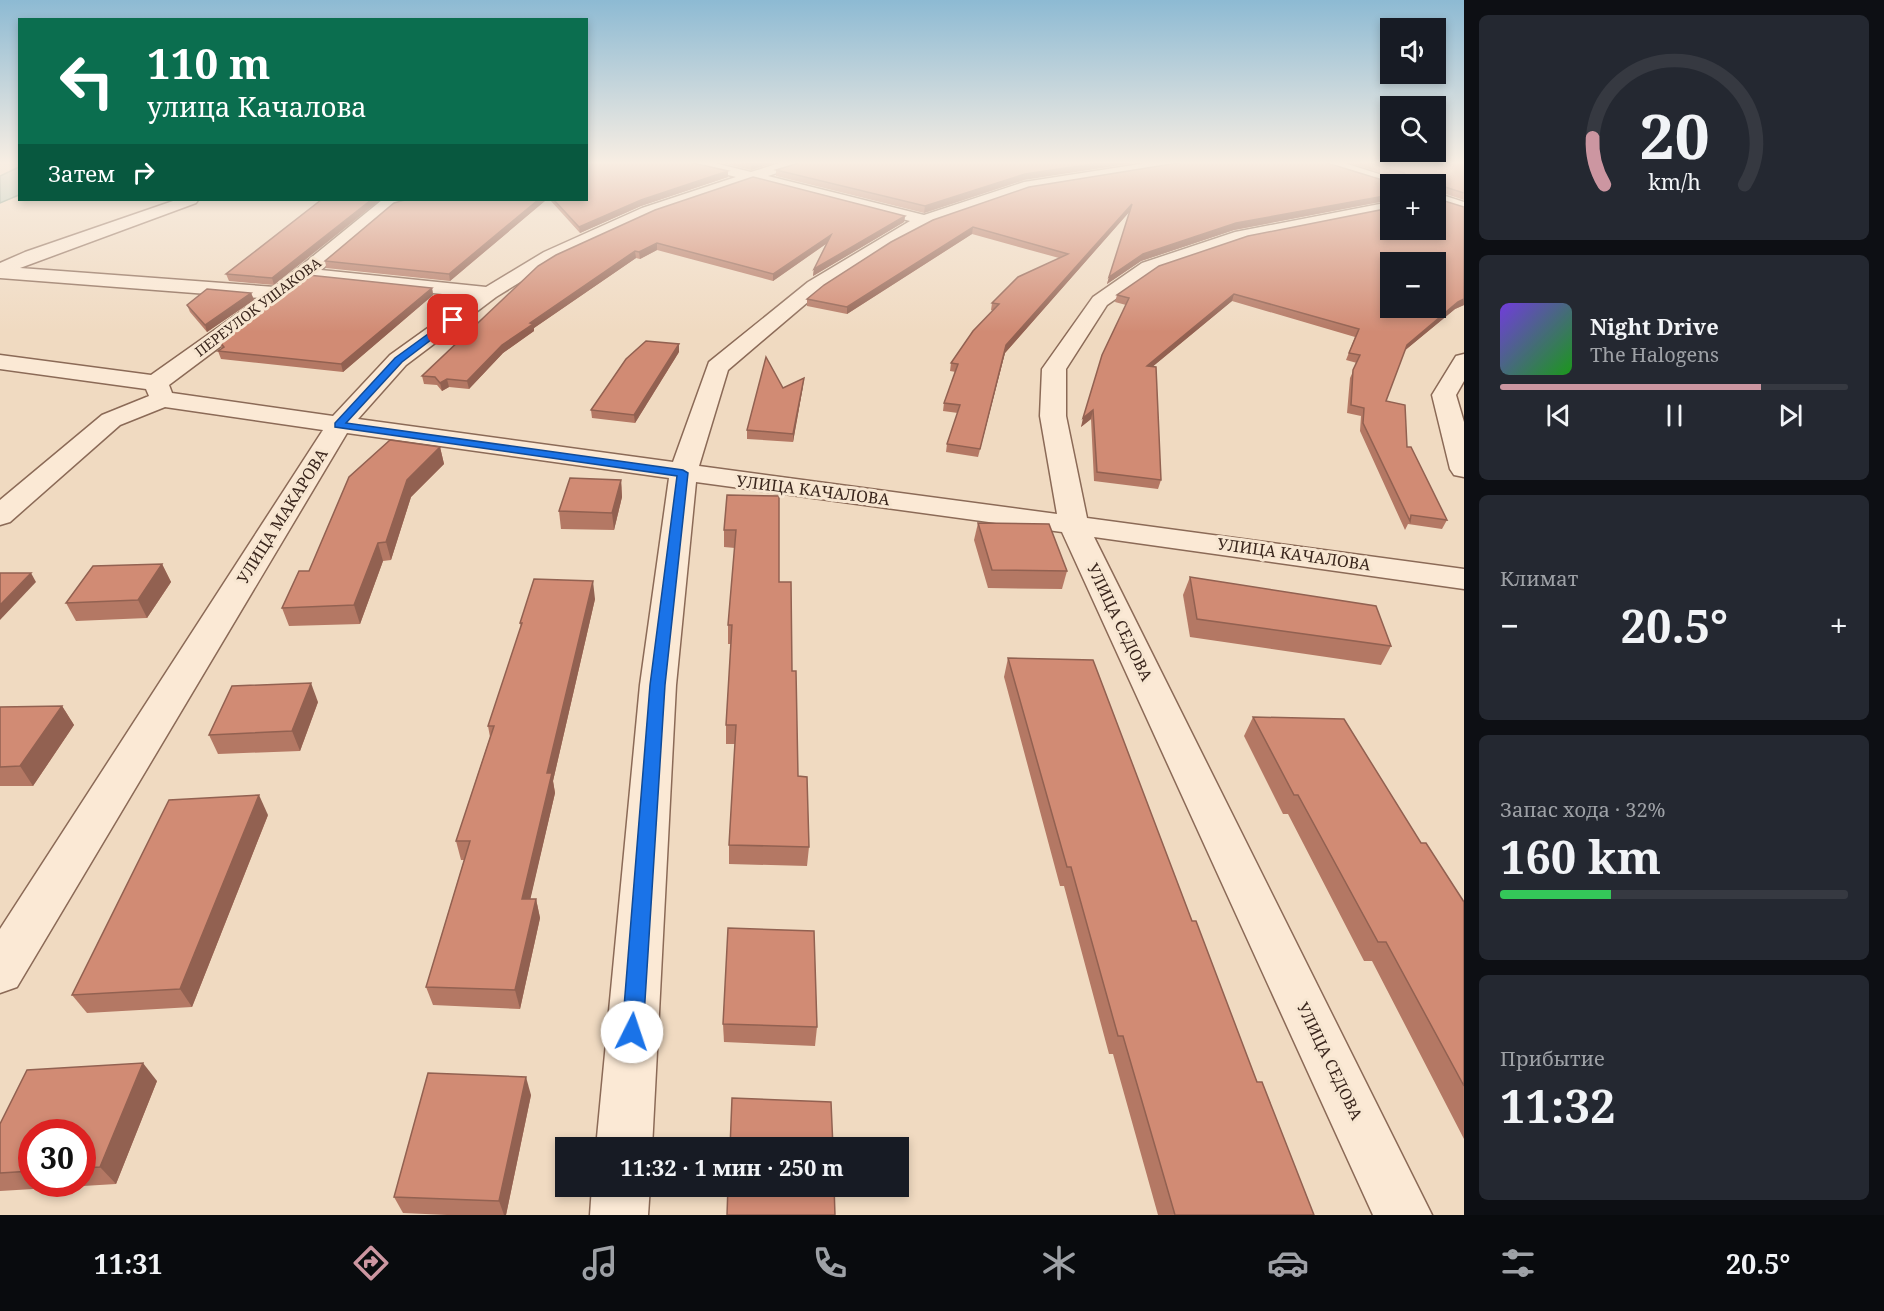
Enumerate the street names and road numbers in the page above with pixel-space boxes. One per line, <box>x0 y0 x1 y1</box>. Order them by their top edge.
street label: ПЕРЕУЛОК УШАКОВА <box>191 253 325 360</box>
street label: УЛИЦА МАКАРОВА <box>231 444 333 588</box>
street label: УЛИЦА КАЧАЛОВА <box>735 470 892 510</box>
street label: УЛИЦА КАЧАЛОВА <box>1216 532 1373 576</box>
street label: УЛИЦА СЕДОВА <box>1082 559 1158 685</box>
street label: УЛИЦА СЕДОВА <box>1292 998 1368 1124</box>

